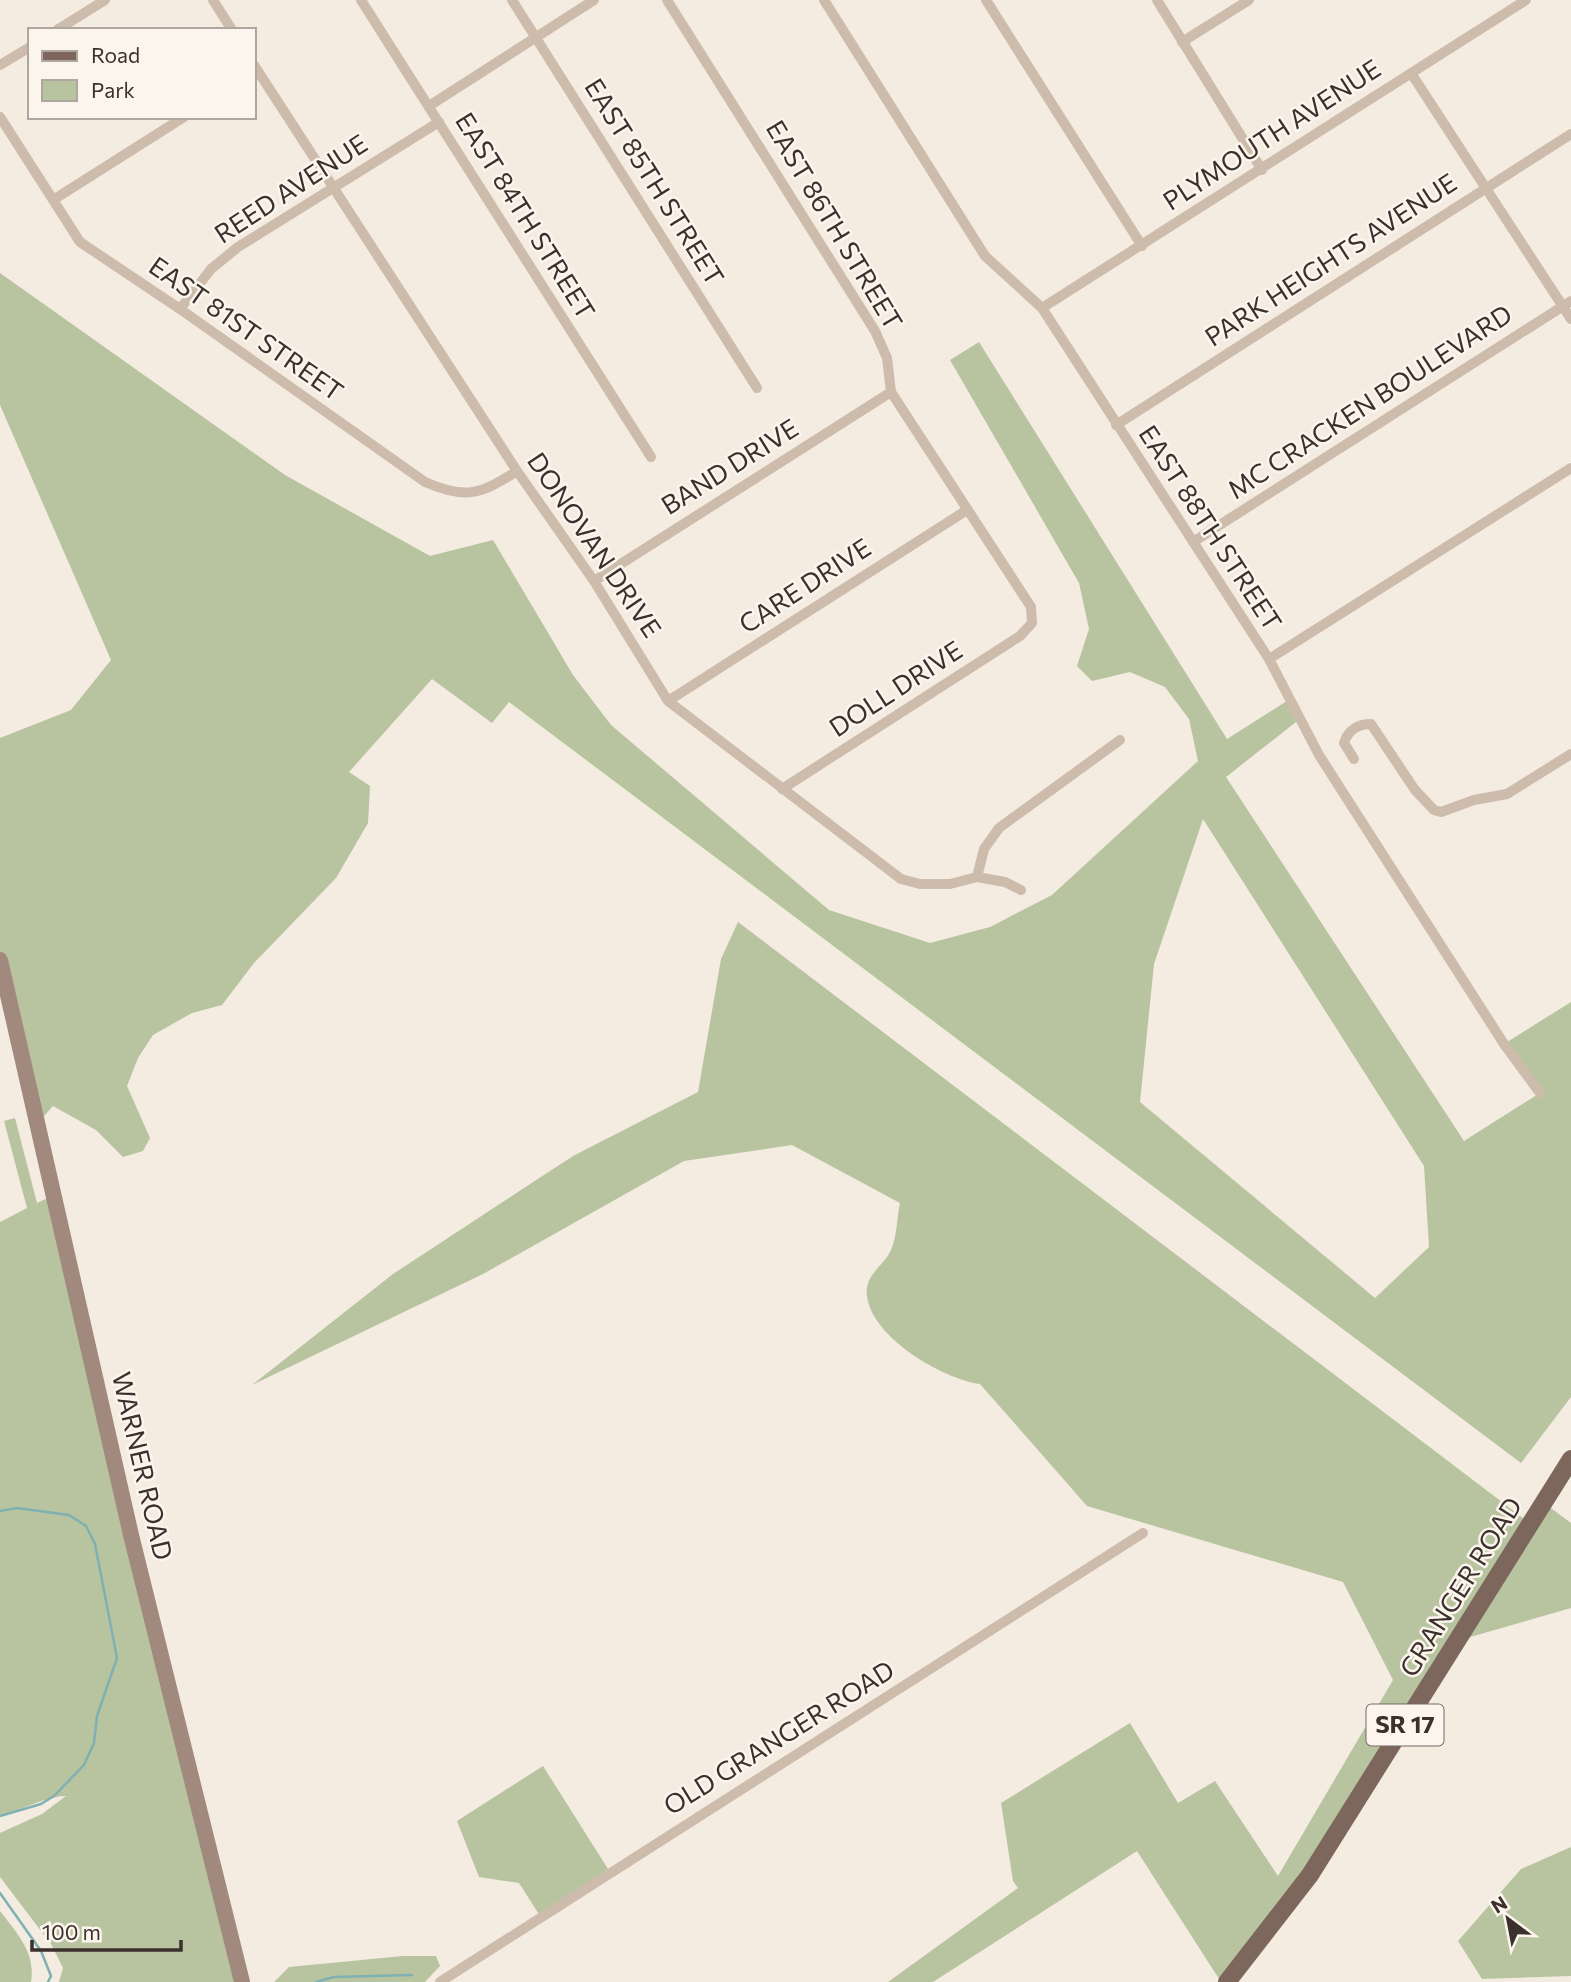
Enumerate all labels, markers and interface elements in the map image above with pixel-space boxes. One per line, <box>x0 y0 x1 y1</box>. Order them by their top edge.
legend <box>28 28 256 119</box>
text: Road <box>91 42 140 67</box>
street label: PLYMOUTH AVENUE <box>1157 52 1386 216</box>
street label: EAST 85TH STREET <box>579 72 731 290</box>
text: Park <box>91 77 135 102</box>
street label: EAST 84TH STREET <box>450 106 602 324</box>
street label: EAST 86TH STREET <box>761 114 910 334</box>
street label: REED AVENUE <box>208 127 372 249</box>
street label: PARK HEIGHTS AVENUE <box>1199 166 1462 352</box>
street label: EAST 81ST STREET <box>144 249 350 406</box>
street label: MC CRACKEN BOULEVARD <box>1221 297 1517 504</box>
street label: BAND DRIVE <box>655 411 803 520</box>
street label: EAST 88TH STREET <box>1133 419 1289 636</box>
street label: DONOVAN DRIVE <box>522 446 669 642</box>
street label: CARE DRIVE <box>733 531 876 639</box>
street label: DOLL DRIVE <box>823 633 967 742</box>
street label: WARNER ROAD <box>107 1369 180 1563</box>
street label: GRANGER ROAD <box>1392 1491 1527 1682</box>
street label: OLD GRANGER ROAD <box>657 1653 899 1820</box>
road number: SR 17 <box>1366 1704 1444 1745</box>
north arrow <box>1473 1884 1543 1954</box>
text: N <box>1487 1891 1511 1918</box>
scale bar <box>32 1909 180 1953</box>
text: 100 m <box>42 1919 101 1944</box>

